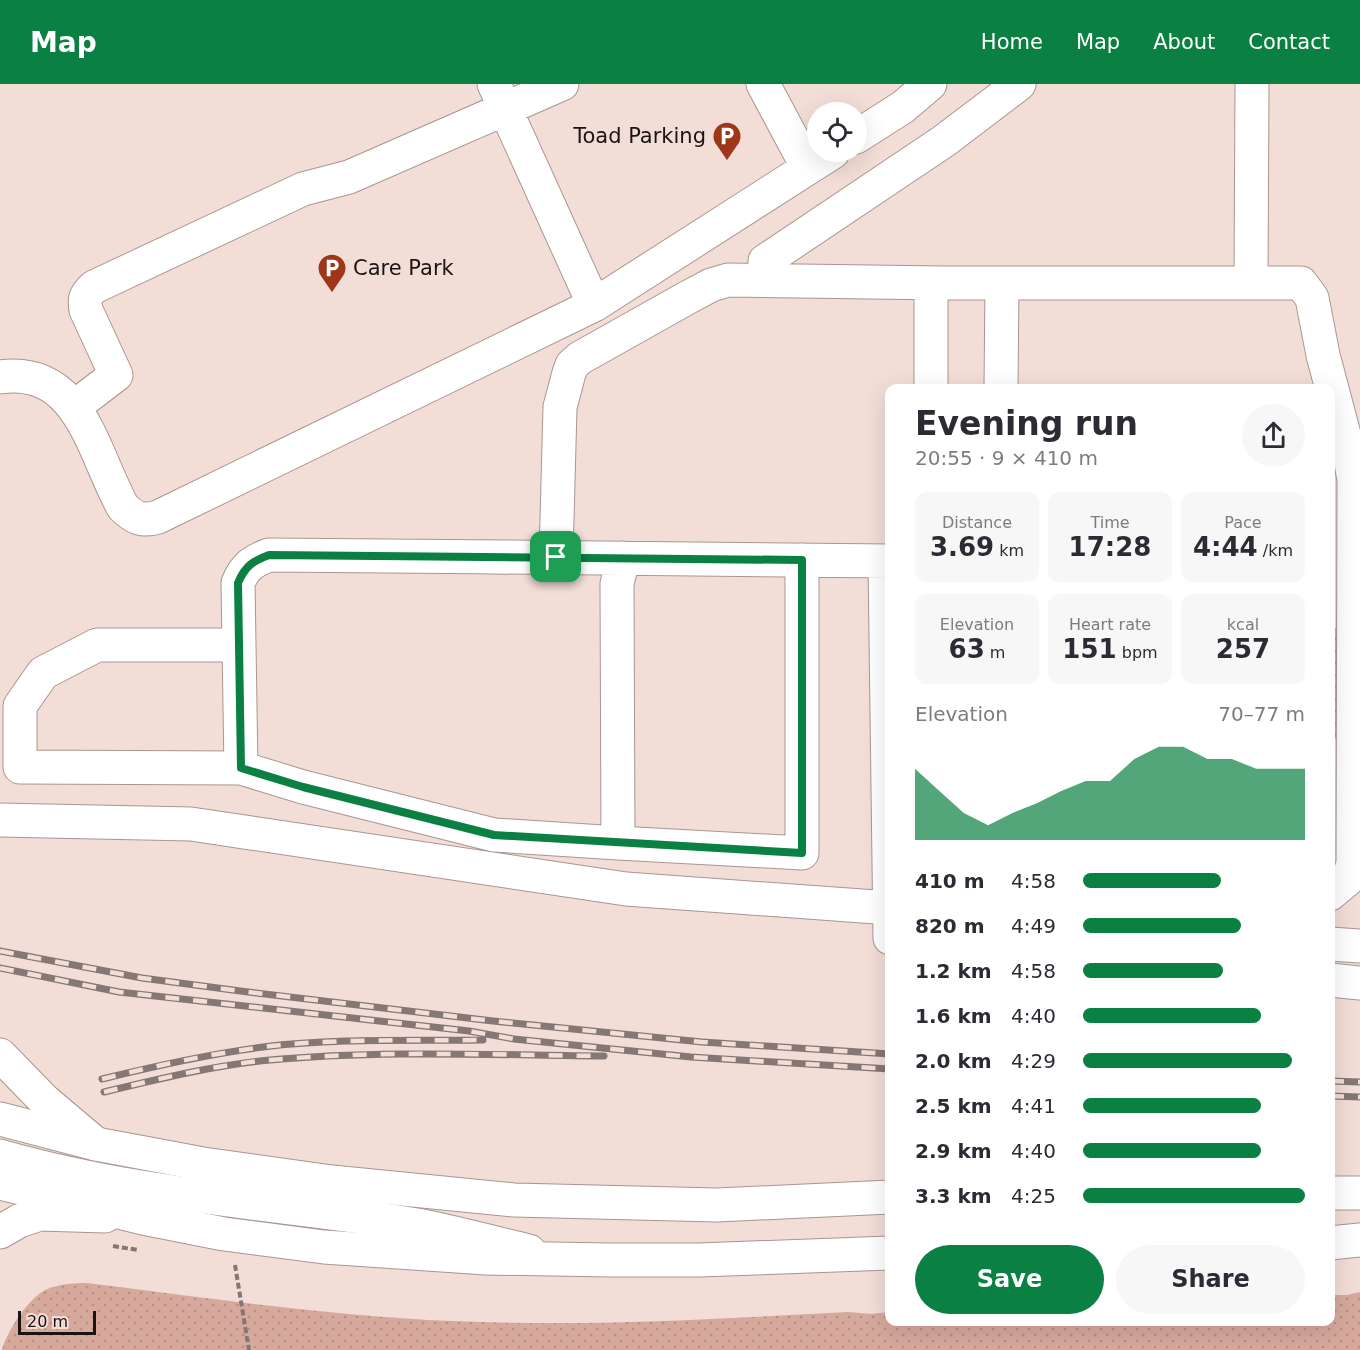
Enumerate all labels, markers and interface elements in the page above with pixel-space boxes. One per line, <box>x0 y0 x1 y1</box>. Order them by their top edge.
text: Map <box>30 26 97 59</box>
text: Home <box>981 30 1043 54</box>
text: Map <box>1076 30 1120 54</box>
text: About <box>1153 30 1215 54</box>
text: Contact <box>1248 30 1330 54</box>
map controls <box>807 102 867 162</box>
button: locate <box>807 102 867 162</box>
parking icon: Toad Parking <box>711 120 743 162</box>
place label: Toad Parking <box>572 124 706 148</box>
parking icon: Care Park <box>316 252 348 294</box>
place label: Care Park <box>353 256 455 280</box>
text: Evening run <box>915 404 1138 443</box>
button: share <box>1242 404 1305 467</box>
text: 20:55 · 9 × 410 m <box>915 446 1098 470</box>
text: Distance <box>942 513 1012 532</box>
text: Time <box>1090 513 1130 532</box>
text: Pace <box>1224 513 1262 532</box>
pin <box>530 531 581 582</box>
text: 3.69 <box>930 532 994 562</box>
text: 17:28 <box>1069 532 1151 562</box>
text: 4:44 <box>1193 532 1258 562</box>
icon: arrive <box>539 540 572 573</box>
text: km <box>994 541 1024 560</box>
text: /km <box>1258 541 1293 560</box>
text: Elevation <box>940 615 1014 634</box>
text: Heart rate <box>1069 615 1151 634</box>
text: kcal <box>1227 615 1259 634</box>
text: 63 <box>949 634 985 664</box>
text: 151 <box>1062 634 1117 664</box>
text: 257 <box>1216 634 1270 664</box>
text: m <box>985 643 1005 662</box>
text: bpm <box>1117 643 1158 662</box>
text: Elevation <box>915 702 1008 726</box>
text: 70–77 m <box>1218 702 1305 726</box>
text: 410 m <box>915 869 985 893</box>
text: 4:58 <box>1011 869 1056 893</box>
text: 820 m <box>915 914 985 938</box>
text: 4:49 <box>1011 914 1056 938</box>
text: 1.2 km <box>915 959 992 983</box>
text: 4:58 <box>1011 959 1056 983</box>
text: 1.6 km <box>915 1004 992 1028</box>
text: 4:40 <box>1011 1004 1056 1028</box>
text: 2.0 km <box>915 1049 992 1073</box>
text: 4:29 <box>1011 1049 1056 1073</box>
text: 2.5 km <box>915 1094 992 1118</box>
text: 4:41 <box>1011 1094 1056 1118</box>
text: 2.9 km <box>915 1139 992 1163</box>
text: 4:40 <box>1011 1139 1056 1163</box>
text: 3.3 km <box>915 1184 992 1208</box>
text: 4:25 <box>1011 1184 1056 1208</box>
button: Save <box>915 1245 1104 1314</box>
button: Share <box>1116 1245 1305 1314</box>
scale bar <box>18 1308 96 1336</box>
text: 20 m <box>27 1312 68 1331</box>

